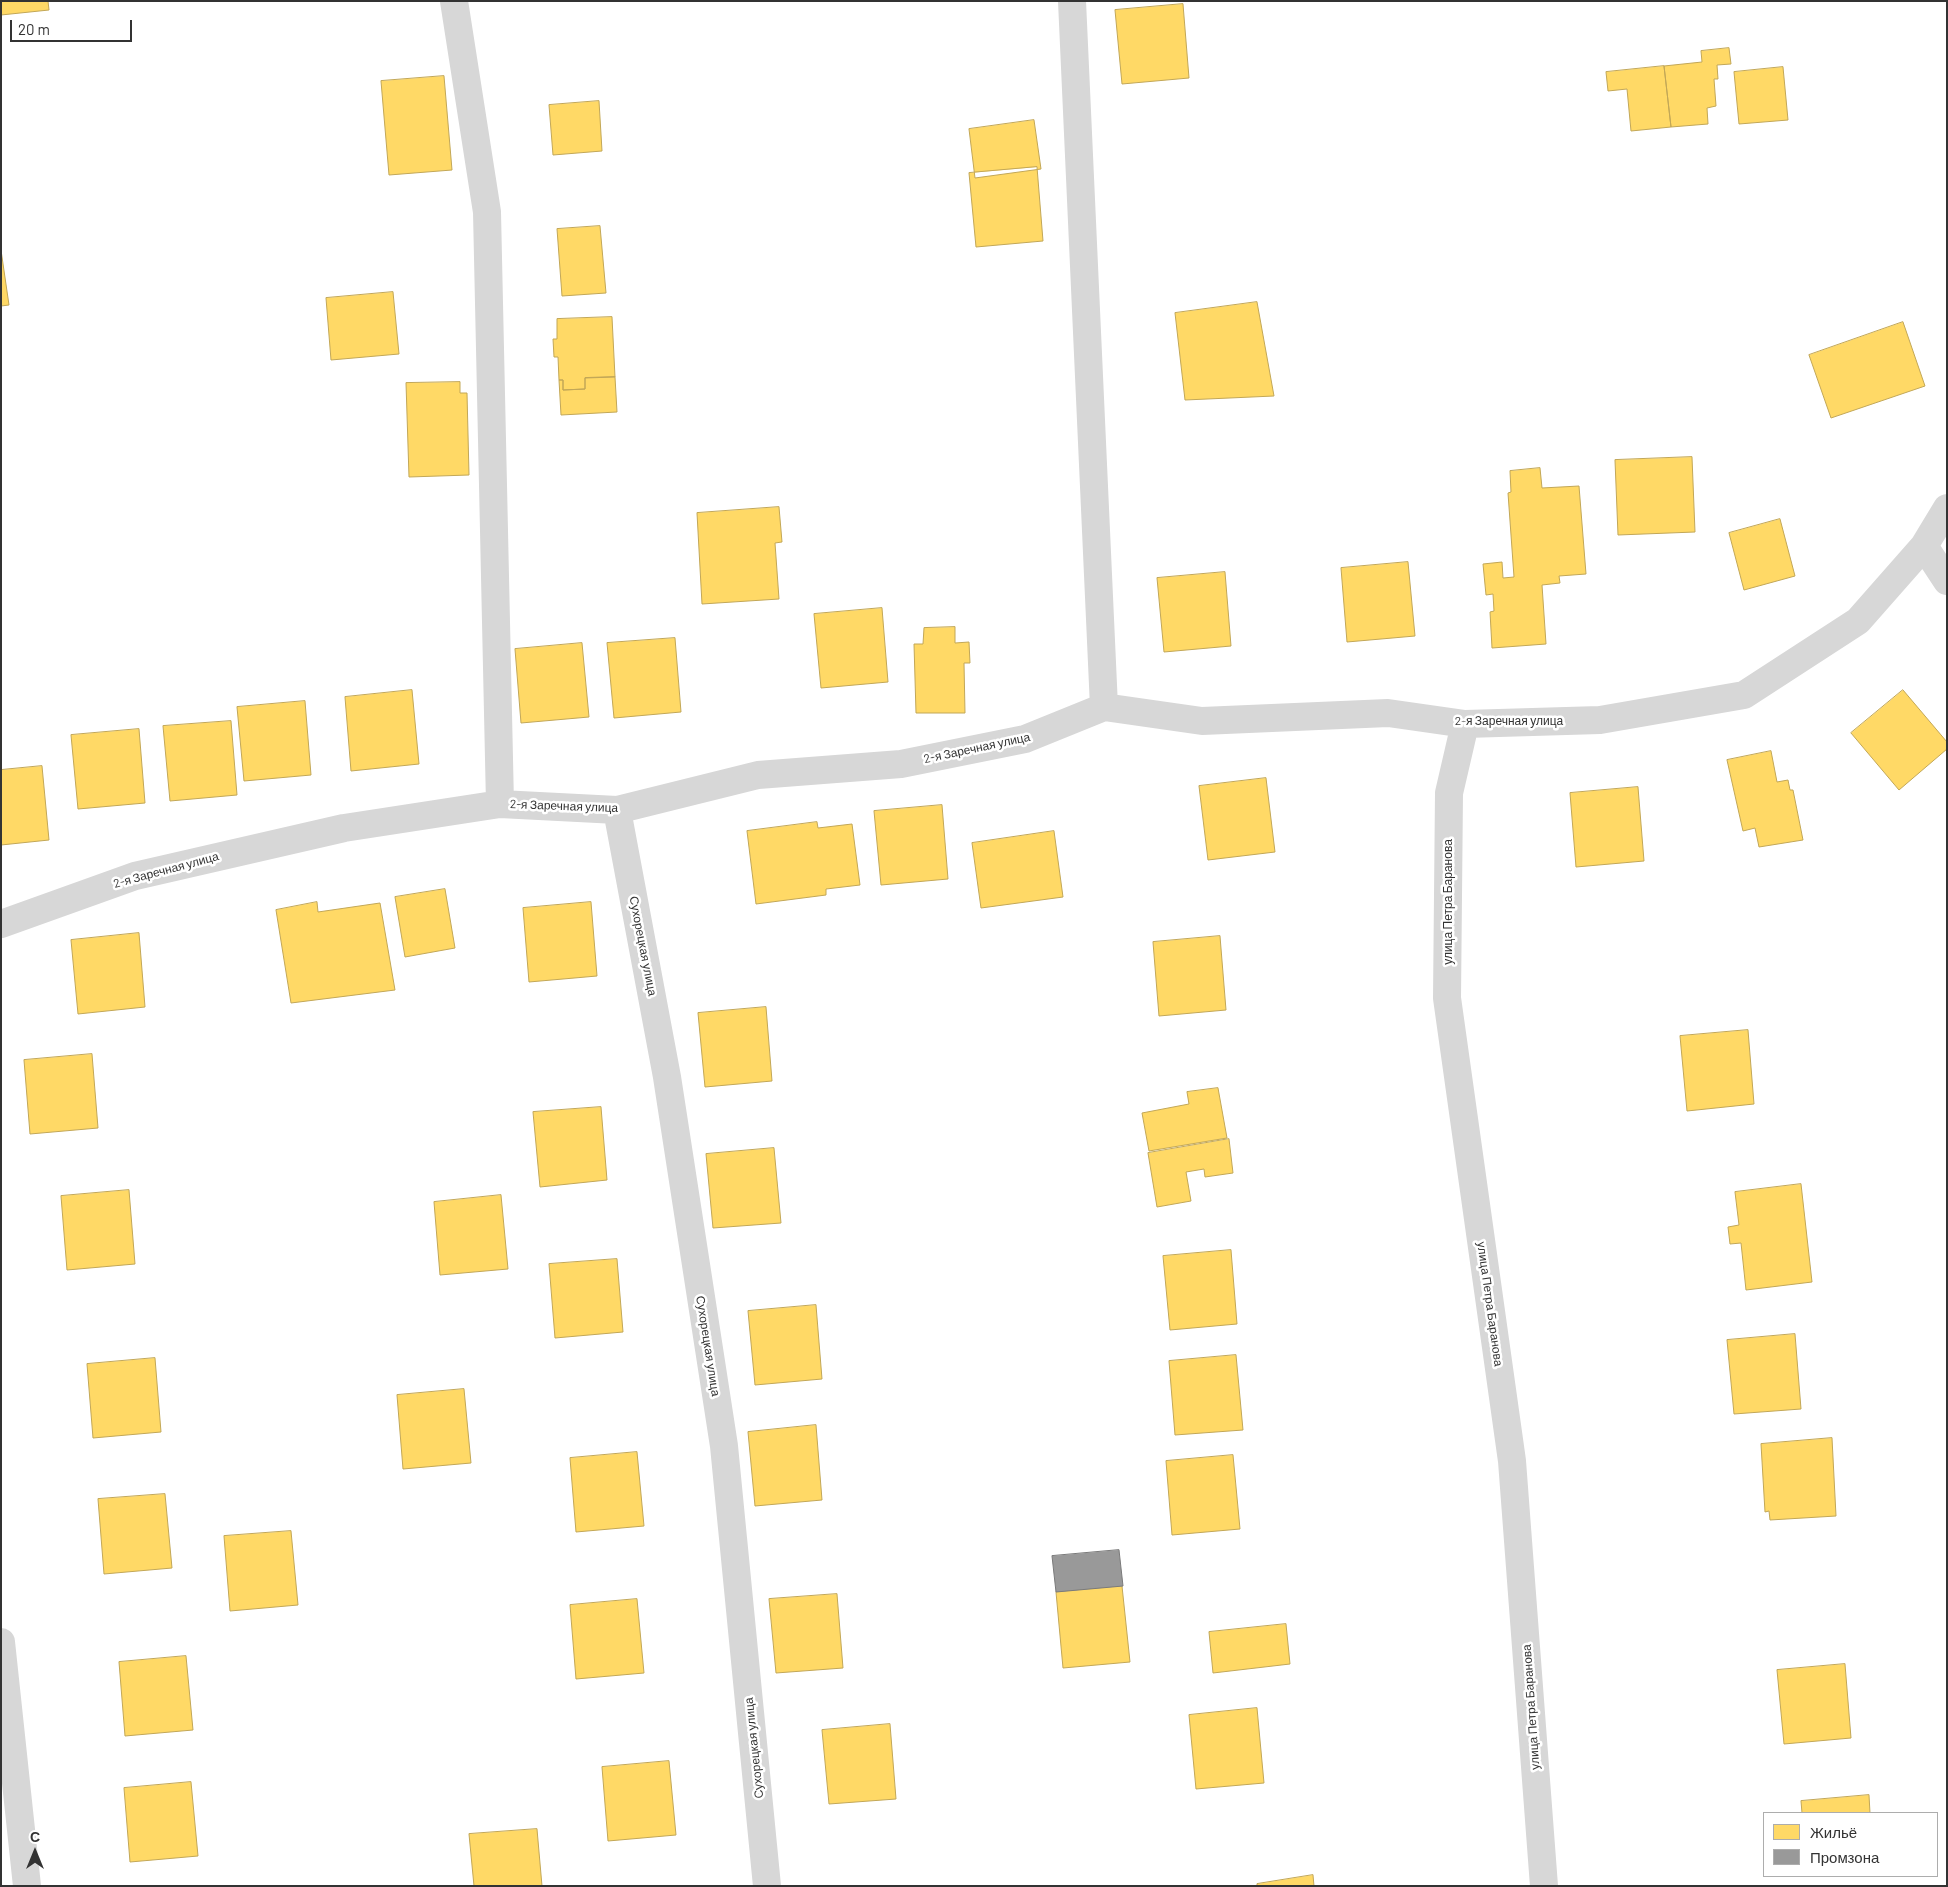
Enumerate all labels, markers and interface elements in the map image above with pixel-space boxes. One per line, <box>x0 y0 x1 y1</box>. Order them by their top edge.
scale bar <box>12 10 135 42</box>
text: 20 m <box>18 20 50 38</box>
street label: 2-я Заречная улица <box>1455 714 1563 728</box>
street label: 2-я Заречная улица <box>923 730 1031 766</box>
street label: 2-я Заречная улица <box>510 797 618 815</box>
street label: улица Петра Баранова <box>1441 839 1455 965</box>
street label: 2-я Заречная улица <box>112 849 220 891</box>
street label: Сухорецкая улица <box>626 895 660 997</box>
street label: улица Петра Баранова <box>1474 1241 1506 1367</box>
street label: Сухорецкая улица <box>693 1295 723 1397</box>
street label: улица Петра Баранова <box>1519 1644 1543 1770</box>
street label: Сухорецкая улица <box>742 1697 766 1799</box>
legend <box>1763 1812 1938 1877</box>
text: Жильё <box>1810 1823 1857 1841</box>
north arrow <box>10 1827 60 1877</box>
text: С <box>30 1828 40 1845</box>
text: Промзона <box>1810 1848 1879 1866</box>

